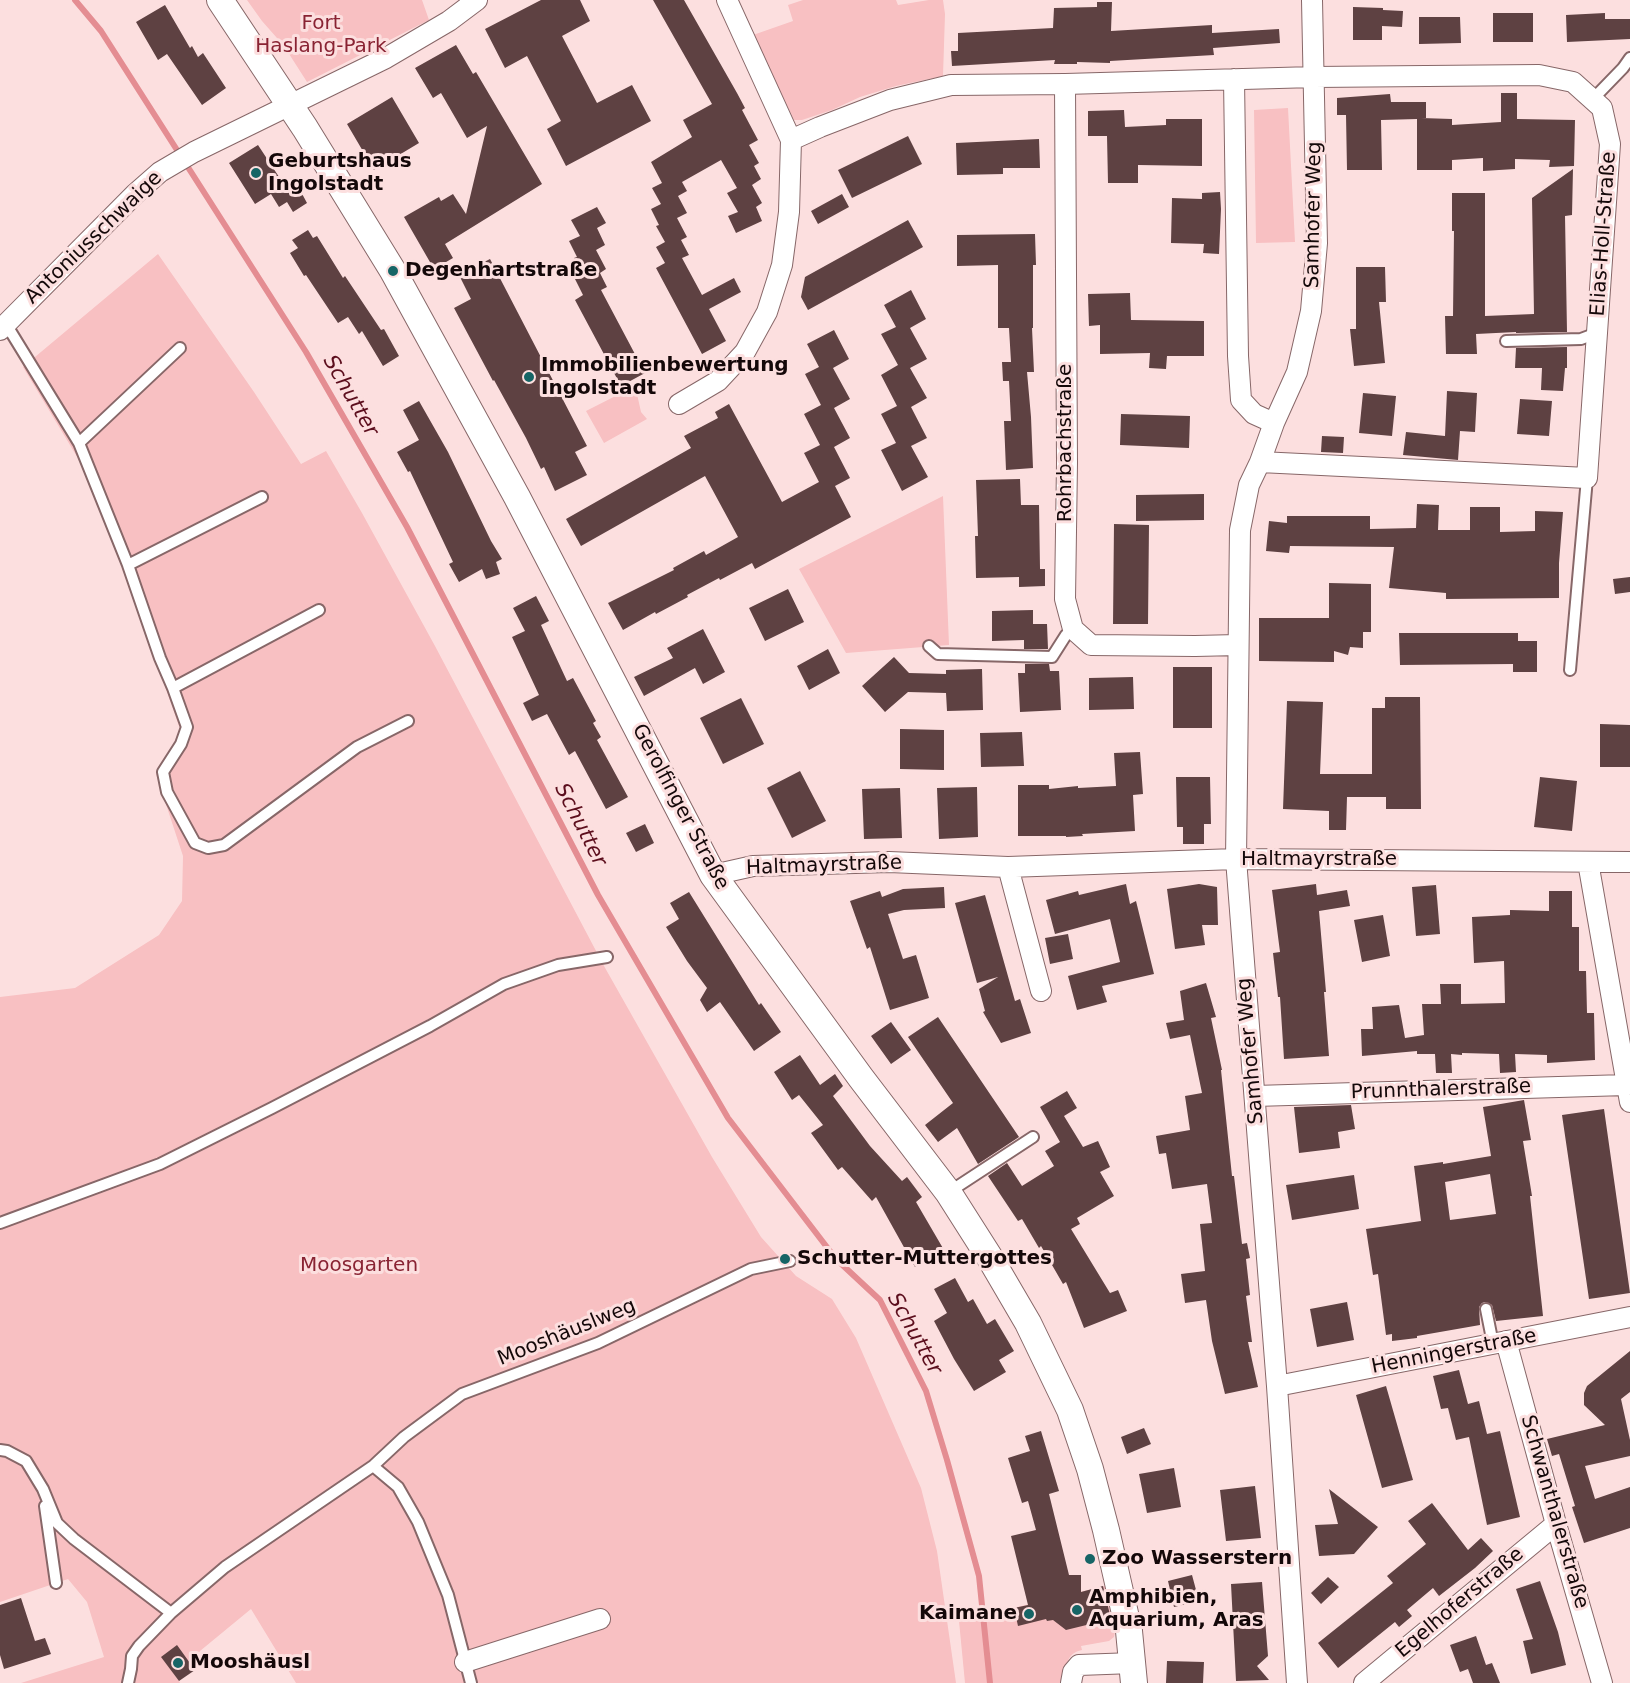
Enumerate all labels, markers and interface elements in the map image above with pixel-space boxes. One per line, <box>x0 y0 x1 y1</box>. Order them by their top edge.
park label: Fort Haslang-Park <box>255 12 387 59</box>
street label: Samhofer Weg <box>1301 141 1327 289</box>
place label: Geburtshaus Ingolstadt <box>268 150 412 197</box>
street label: Elias-Holl-Straße <box>1586 151 1622 317</box>
street label: Antoniusschwaige <box>21 166 167 310</box>
marker: Geburtshaus Ingolstadt <box>249 166 263 180</box>
place label: Degenhartstraße <box>405 259 597 283</box>
marker: Degenhartstraße <box>386 264 400 278</box>
water label: Schutter <box>317 351 383 441</box>
place label: Immobilienbewertung Ingolstadt <box>541 354 789 401</box>
street label: Rohrbachstraße <box>1054 364 1078 522</box>
marker: Immobilienbewertung Ingolstadt <box>522 370 536 384</box>
street label: Gerolfinger Straße <box>626 720 734 894</box>
water label: Schutter <box>548 779 612 871</box>
street label: Haltmayrstraße <box>1241 848 1397 872</box>
street label: Haltmayrstraße <box>746 851 902 881</box>
street label: Samhofer Weg <box>1233 977 1269 1125</box>
street label: Prunnthalerstraße <box>1350 1075 1532 1105</box>
place label: Schutter-Muttergottes <box>797 1247 1052 1271</box>
marker: Schutter-Muttergottes <box>778 1252 792 1266</box>
park label: Moosgarten <box>300 1254 418 1278</box>
water label: Schutter <box>881 1289 947 1379</box>
street label: Mooshäuslweg <box>494 1294 640 1372</box>
street label: Henningerstraße <box>1369 1324 1539 1380</box>
street label: Schwanthalerstraße <box>1515 1412 1593 1612</box>
street label: Egelhoferstraße <box>1391 1543 1529 1663</box>
place label: Zoo Wasserstern <box>1102 1547 1292 1571</box>
marker: Zoo Wasserstern <box>1083 1552 1097 1566</box>
place label: Amphibien, Aquarium, Aras <box>1089 1586 1264 1633</box>
place label: Kaimane <box>919 1602 1017 1626</box>
marker: Amphibien, Aquarium, Aras <box>1070 1603 1084 1617</box>
marker: Kaimane <box>1022 1607 1036 1621</box>
place label: Mooshäusl <box>190 1651 310 1675</box>
marker: Mooshäusl <box>171 1656 185 1670</box>

